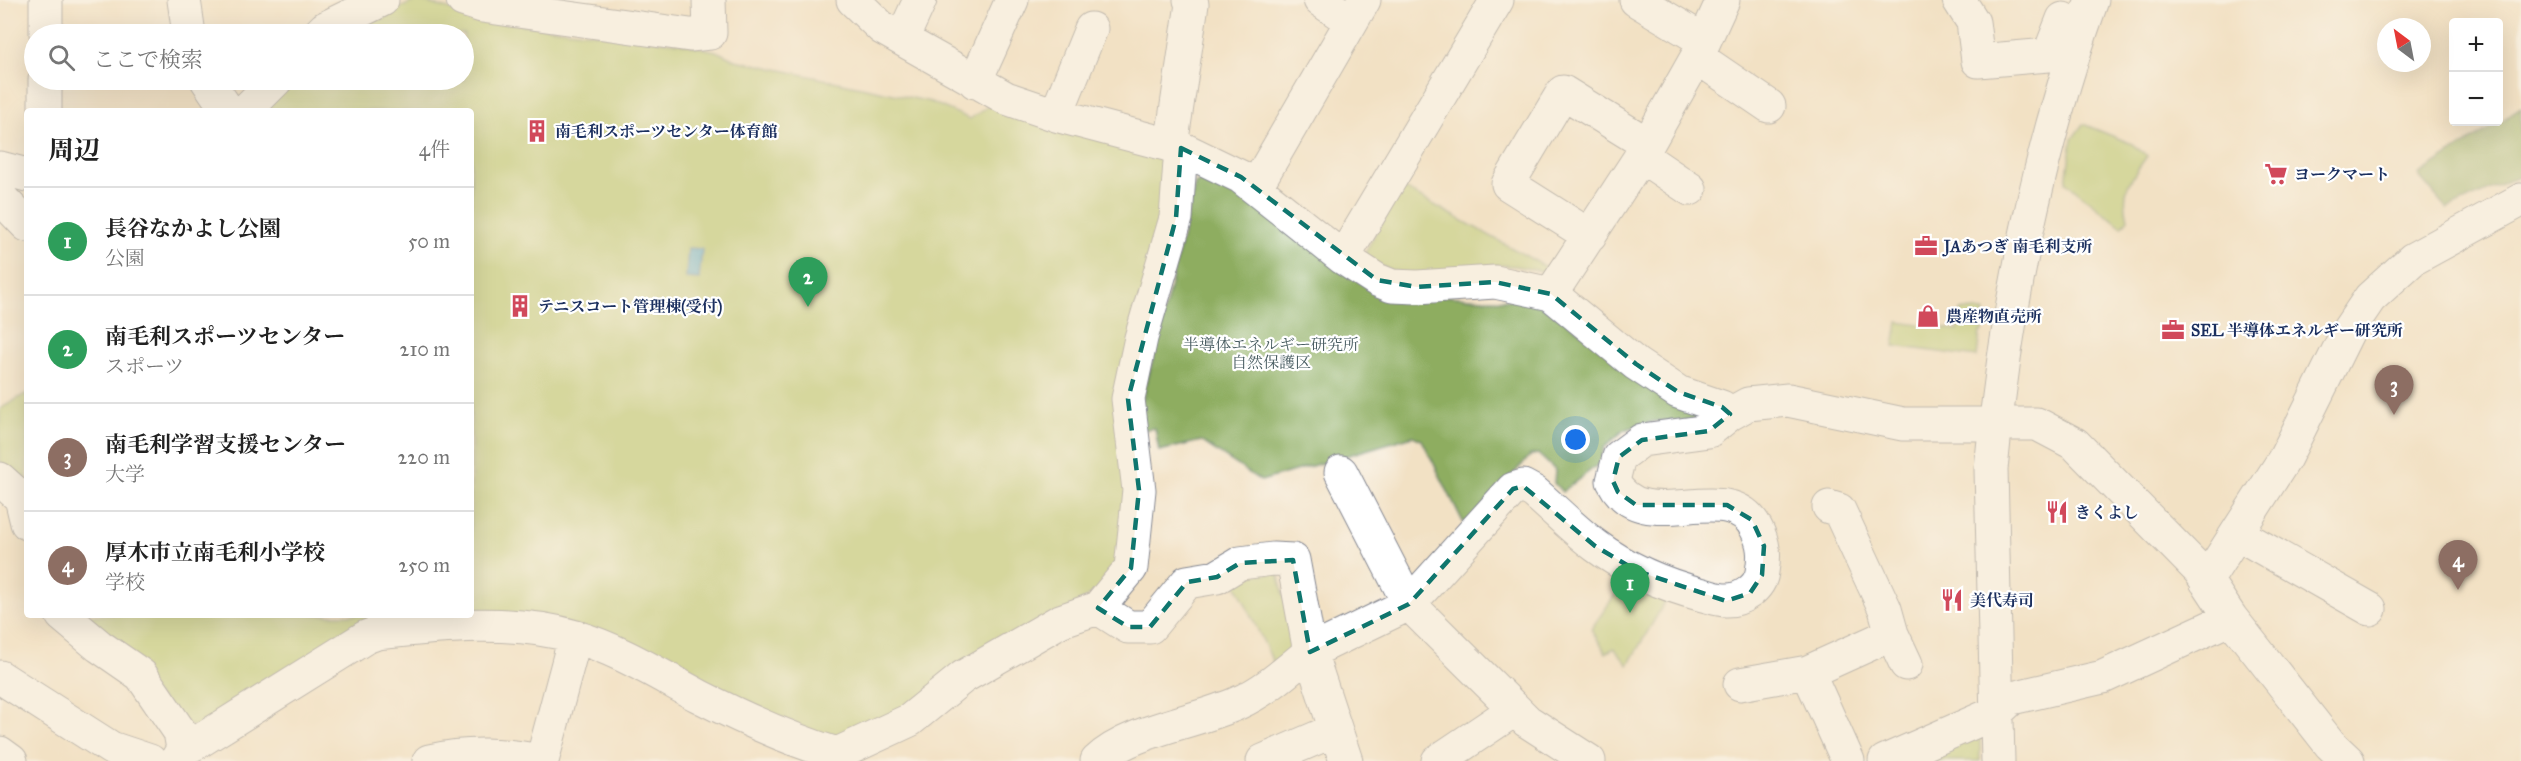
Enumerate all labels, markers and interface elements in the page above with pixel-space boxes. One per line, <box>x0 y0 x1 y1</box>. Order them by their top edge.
north arrow <box>2377 18 2431 72</box>
map controls <box>2449 18 2503 126</box>
button: + <box>2449 18 2503 72</box>
search box <box>24 24 474 90</box>
icon: search <box>45 41 78 74</box>
text: ここで検索 <box>93 46 203 73</box>
button: − <box>2449 72 2503 126</box>
building icon: 南毛利スポーツセンター体育館 <box>524 118 550 144</box>
place label: 南毛利スポーツセンター体育館 <box>555 122 778 141</box>
text: 周辺 <box>48 134 100 166</box>
text: 4件 <box>419 137 450 161</box>
supermarket icon: ヨークマート <box>2263 161 2289 187</box>
place label: ヨークマート <box>2294 165 2390 184</box>
text: 長谷なかよし公園 <box>105 215 281 242</box>
text: 1 <box>64 229 71 253</box>
text: 50 m <box>408 229 450 253</box>
office icon: JAあつぎ 南毛利支所 <box>1913 233 1939 259</box>
place label: JAあつぎ 南毛利支所 <box>1942 237 2093 257</box>
text: 公園 <box>105 246 145 270</box>
pin: 2 <box>788 258 828 307</box>
building icon: テニスコート管理棟(受付) <box>507 293 533 319</box>
place label: テニスコート管理棟(受付) <box>538 297 723 317</box>
shop icon: 農産物直売所 <box>1915 303 1941 329</box>
place label: 農産物直売所 <box>1946 307 2042 326</box>
office icon: SEL 半導体エネルギー研究所 <box>2160 317 2186 343</box>
place label: SEL 半導体エネルギー研究所 <box>2191 321 2403 340</box>
text: 南毛利スポーツセンター <box>105 323 345 350</box>
park label: 半導体エネルギー研究所 自然保護区 <box>1183 335 1359 372</box>
text: 2 <box>63 337 72 361</box>
text: 210 m <box>400 337 450 361</box>
text: スポーツ <box>105 354 184 378</box>
pin: 3 <box>2374 366 2414 415</box>
your location <box>1561 425 1590 454</box>
text: 南毛利学習支援センター <box>105 431 346 458</box>
text: 3 <box>64 445 72 469</box>
text: 220 m <box>398 445 450 469</box>
text: 大学 <box>105 462 145 486</box>
restaurant icon: きくよし <box>2044 499 2070 525</box>
place label: きくよし <box>2075 503 2139 522</box>
text: 厚木市立南毛利小学校 <box>105 539 325 566</box>
pin: 4 <box>2438 540 2478 590</box>
text: 4 <box>62 553 73 577</box>
text: 250 m <box>398 553 450 577</box>
pin: 1 <box>1610 564 1650 613</box>
text: 学校 <box>105 570 145 594</box>
restaurant icon: 美代寿司 <box>1939 587 1965 613</box>
place label: 美代寿司 <box>1970 591 2034 610</box>

